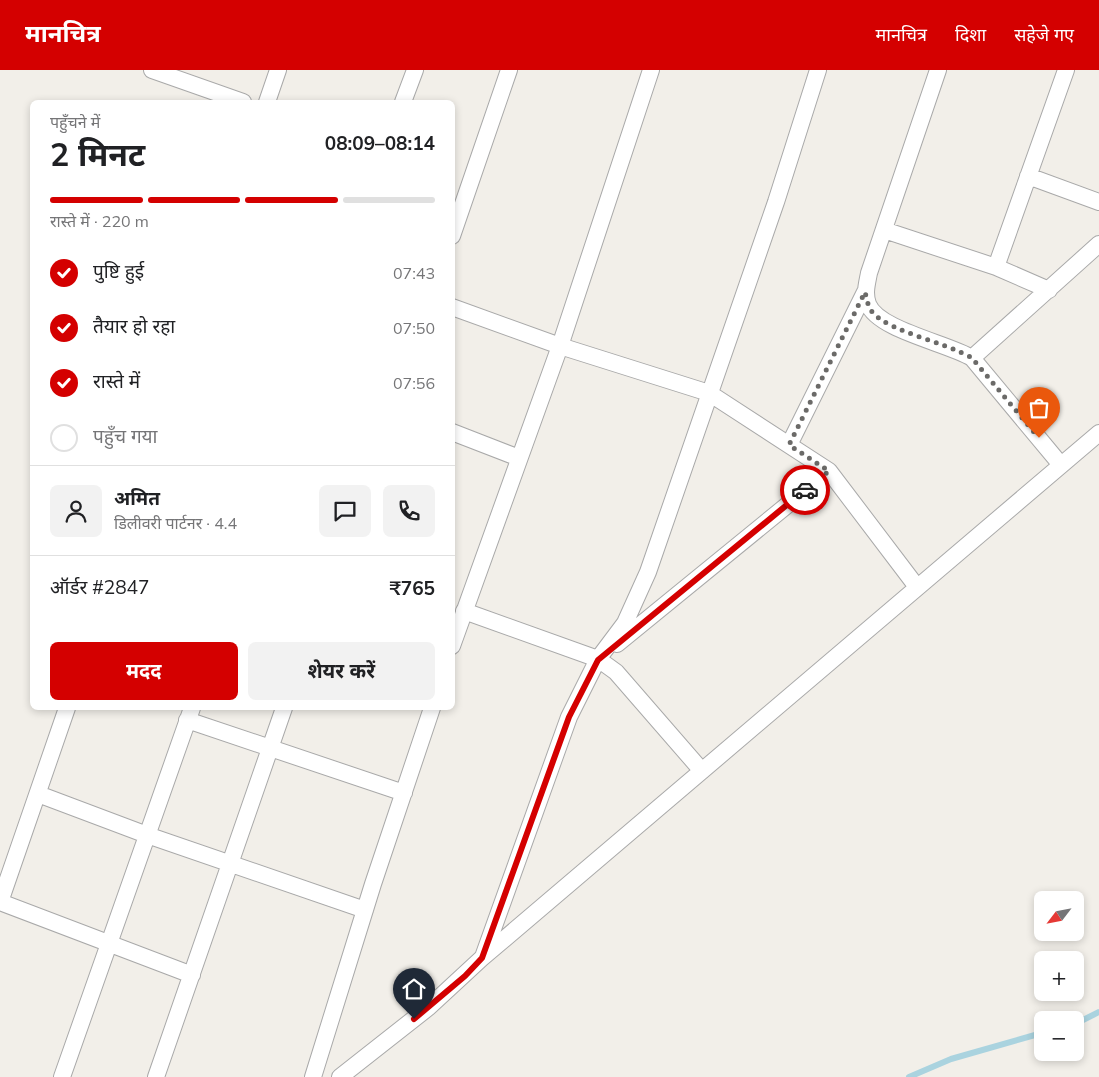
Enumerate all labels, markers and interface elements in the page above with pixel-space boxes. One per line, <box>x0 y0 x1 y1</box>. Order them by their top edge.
text: मानचित्र <box>25 18 101 48</box>
text: मानचित्र <box>876 23 927 46</box>
text: दिशा <box>955 23 986 46</box>
text: सहेजे गए <box>1014 23 1074 46</box>
text: पहुँचने में <box>50 112 100 132</box>
text: 08:09–08:14 <box>325 131 435 155</box>
text: 2 मिनट <box>50 134 145 174</box>
text: रास्ते में · 220 m <box>50 211 149 231</box>
icon: check <box>50 259 78 287</box>
text: पुष्टि हुई <box>93 259 144 283</box>
text: 07:43 <box>393 263 435 283</box>
icon: check <box>50 314 78 342</box>
text: तैयार हो रहा <box>93 314 175 338</box>
text: 07:50 <box>393 318 435 338</box>
icon: check <box>50 369 78 397</box>
text: रास्ते में <box>93 369 140 393</box>
text: 07:56 <box>393 373 435 393</box>
pin <box>1018 387 1060 438</box>
icon: bag <box>1025 394 1053 422</box>
text: पहुँच गया <box>93 424 158 448</box>
courier <box>780 465 830 515</box>
icon: car <box>791 476 819 504</box>
button: person <box>50 485 102 537</box>
button: chat <box>319 485 371 537</box>
button: phone <box>383 485 435 537</box>
text: अमित <box>114 486 160 510</box>
text: डिलीवरी पार्टनर · 4.4 <box>114 513 237 533</box>
text: ऑर्डर #2847 <box>50 575 149 599</box>
text: ₹765 <box>389 576 435 600</box>
button: मदद <box>50 642 238 700</box>
button: शेयर करें <box>248 642 435 700</box>
north arrow <box>1034 891 1084 941</box>
map controls <box>1034 891 1084 1061</box>
button: + <box>1034 951 1084 1001</box>
pin <box>393 968 435 1019</box>
icon: home <box>400 975 428 1003</box>
button: − <box>1034 1011 1084 1061</box>

